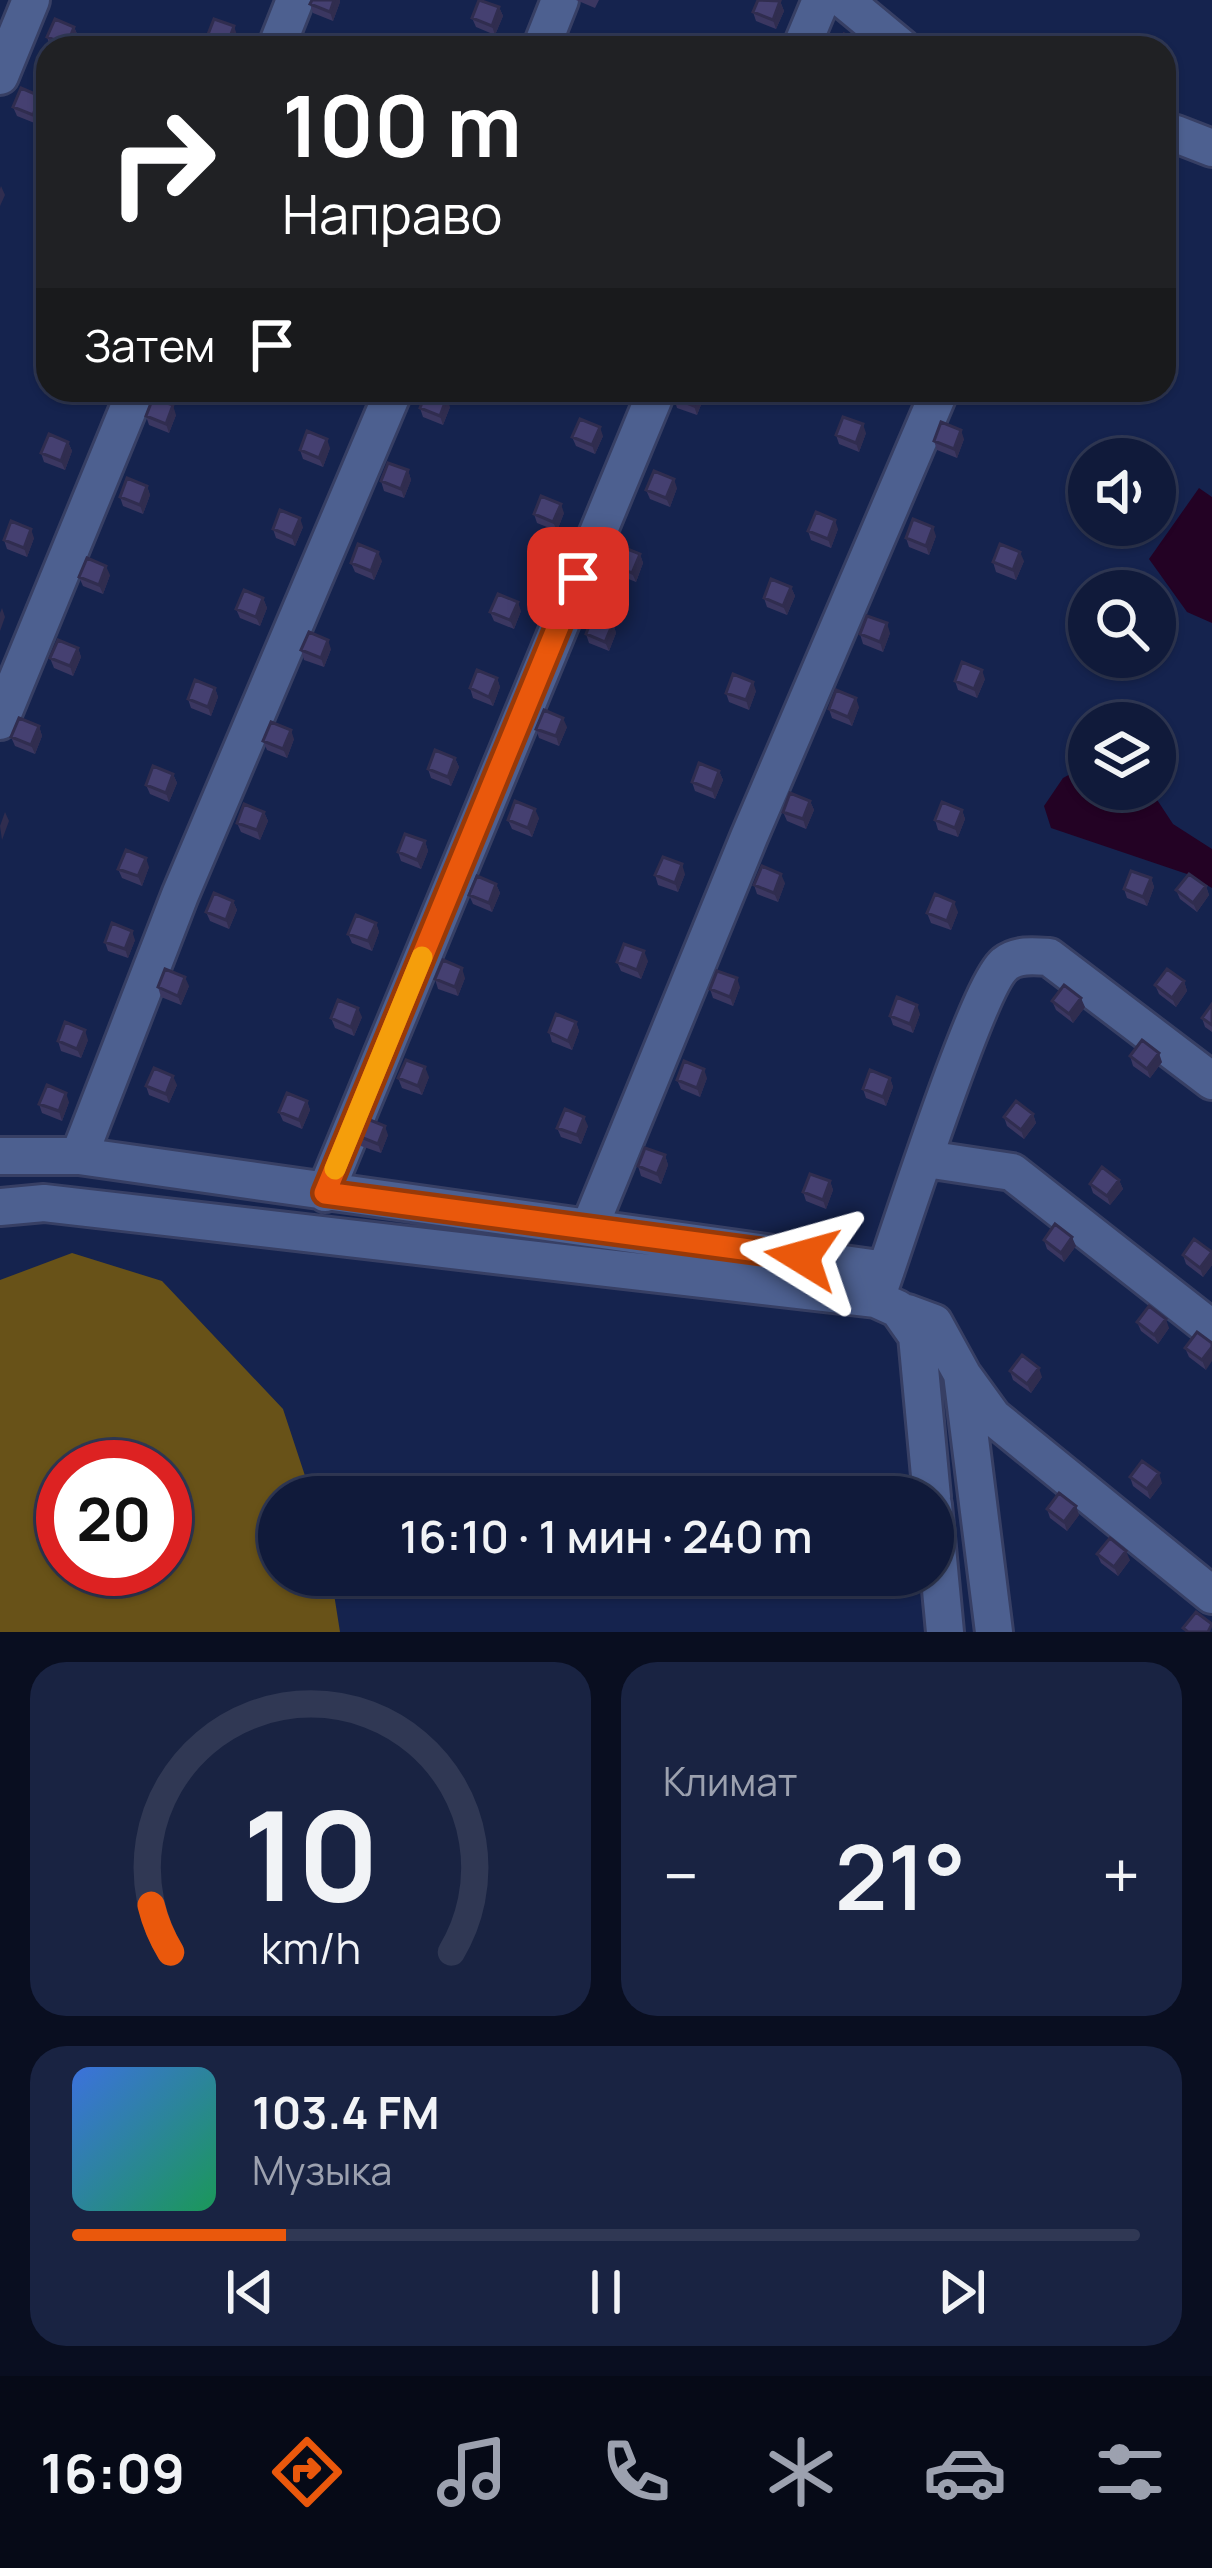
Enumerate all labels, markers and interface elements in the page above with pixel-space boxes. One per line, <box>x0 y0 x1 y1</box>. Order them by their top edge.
text: 100 m <box>282 67 522 182</box>
icon: right <box>84 84 240 240</box>
text: Направо <box>282 176 503 250</box>
icon: arrive <box>239 312 305 378</box>
text: Затем <box>84 314 215 376</box>
map controls <box>1068 438 1176 810</box>
button: sound <box>1068 438 1176 546</box>
pin <box>527 527 629 629</box>
icon: arrive <box>545 545 611 611</box>
button: search <box>1068 570 1176 678</box>
button: layers <box>1068 702 1176 810</box>
position arrow <box>739 1194 865 1320</box>
speed limit sign: 20 <box>36 1440 192 1596</box>
text: 16:10 · 1 мин · 240 m <box>399 1505 813 1567</box>
text: Климат <box>663 1754 798 1808</box>
text: 10 <box>242 1768 379 1938</box>
text: 21° <box>835 1814 966 1937</box>
text: − <box>663 1830 699 1920</box>
text: + <box>1102 1830 1140 1920</box>
text: km/h <box>261 1918 360 1977</box>
text: 103.4 FM <box>252 2081 440 2143</box>
text: Музыка <box>252 2143 392 2197</box>
icon: previous <box>217 2259 283 2325</box>
icon: pause <box>573 2259 639 2325</box>
icon: next <box>929 2259 995 2325</box>
icon: directions <box>265 2430 349 2514</box>
icon: music <box>430 2430 514 2514</box>
icon: phone <box>594 2430 678 2514</box>
icon: climate <box>759 2430 843 2514</box>
icon: car <box>923 2430 1007 2514</box>
icon: filters <box>1088 2430 1172 2514</box>
text: 16:09 <box>40 2435 185 2509</box>

